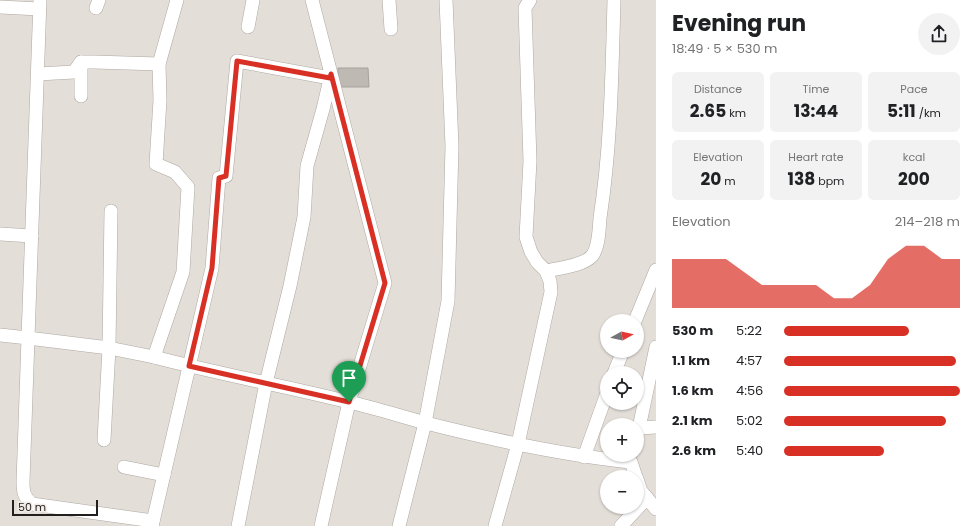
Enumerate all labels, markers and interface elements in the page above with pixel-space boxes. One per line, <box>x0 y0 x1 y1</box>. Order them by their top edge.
text: Evening run <box>672 8 806 39</box>
button: share <box>918 13 960 55</box>
text: 18:49 · 5 × 530 m <box>672 39 778 58</box>
text: Distance <box>694 81 742 97</box>
text: Time <box>803 81 829 97</box>
text: Pace <box>900 81 928 97</box>
text: 2.65 <box>690 99 726 123</box>
text: 13:44 <box>794 99 838 123</box>
text: 5:11 <box>887 99 916 123</box>
text: km <box>726 105 746 121</box>
text: /km <box>916 105 941 121</box>
text: Elevation <box>693 149 743 165</box>
text: Heart rate <box>788 149 844 165</box>
text: kcal <box>903 149 925 165</box>
text: 20 <box>700 167 721 191</box>
text: 138 <box>788 167 815 191</box>
text: 200 <box>898 167 930 191</box>
text: m <box>721 173 736 189</box>
text: bpm <box>815 173 844 189</box>
text: Elevation <box>672 212 731 231</box>
text: 214–218 m <box>895 212 960 231</box>
north arrow <box>600 314 644 358</box>
map controls <box>600 314 644 514</box>
text: 530 m <box>672 321 713 340</box>
text: 5:22 <box>736 321 762 340</box>
text: 1.1 km <box>672 351 710 370</box>
text: 4:57 <box>736 351 762 370</box>
pin <box>332 361 366 402</box>
button: locate <box>600 366 644 410</box>
icon: arrive <box>338 367 360 389</box>
text: 1.6 km <box>672 381 713 400</box>
text: 4:56 <box>736 381 763 400</box>
text: 2.1 km <box>672 411 713 430</box>
text: 5:02 <box>736 411 763 430</box>
button: + <box>600 418 644 462</box>
text: 2.6 km <box>672 441 716 460</box>
text: 5:40 <box>736 441 763 460</box>
button: − <box>600 470 644 514</box>
scale bar <box>12 498 98 517</box>
text: 50 m <box>18 499 46 515</box>

